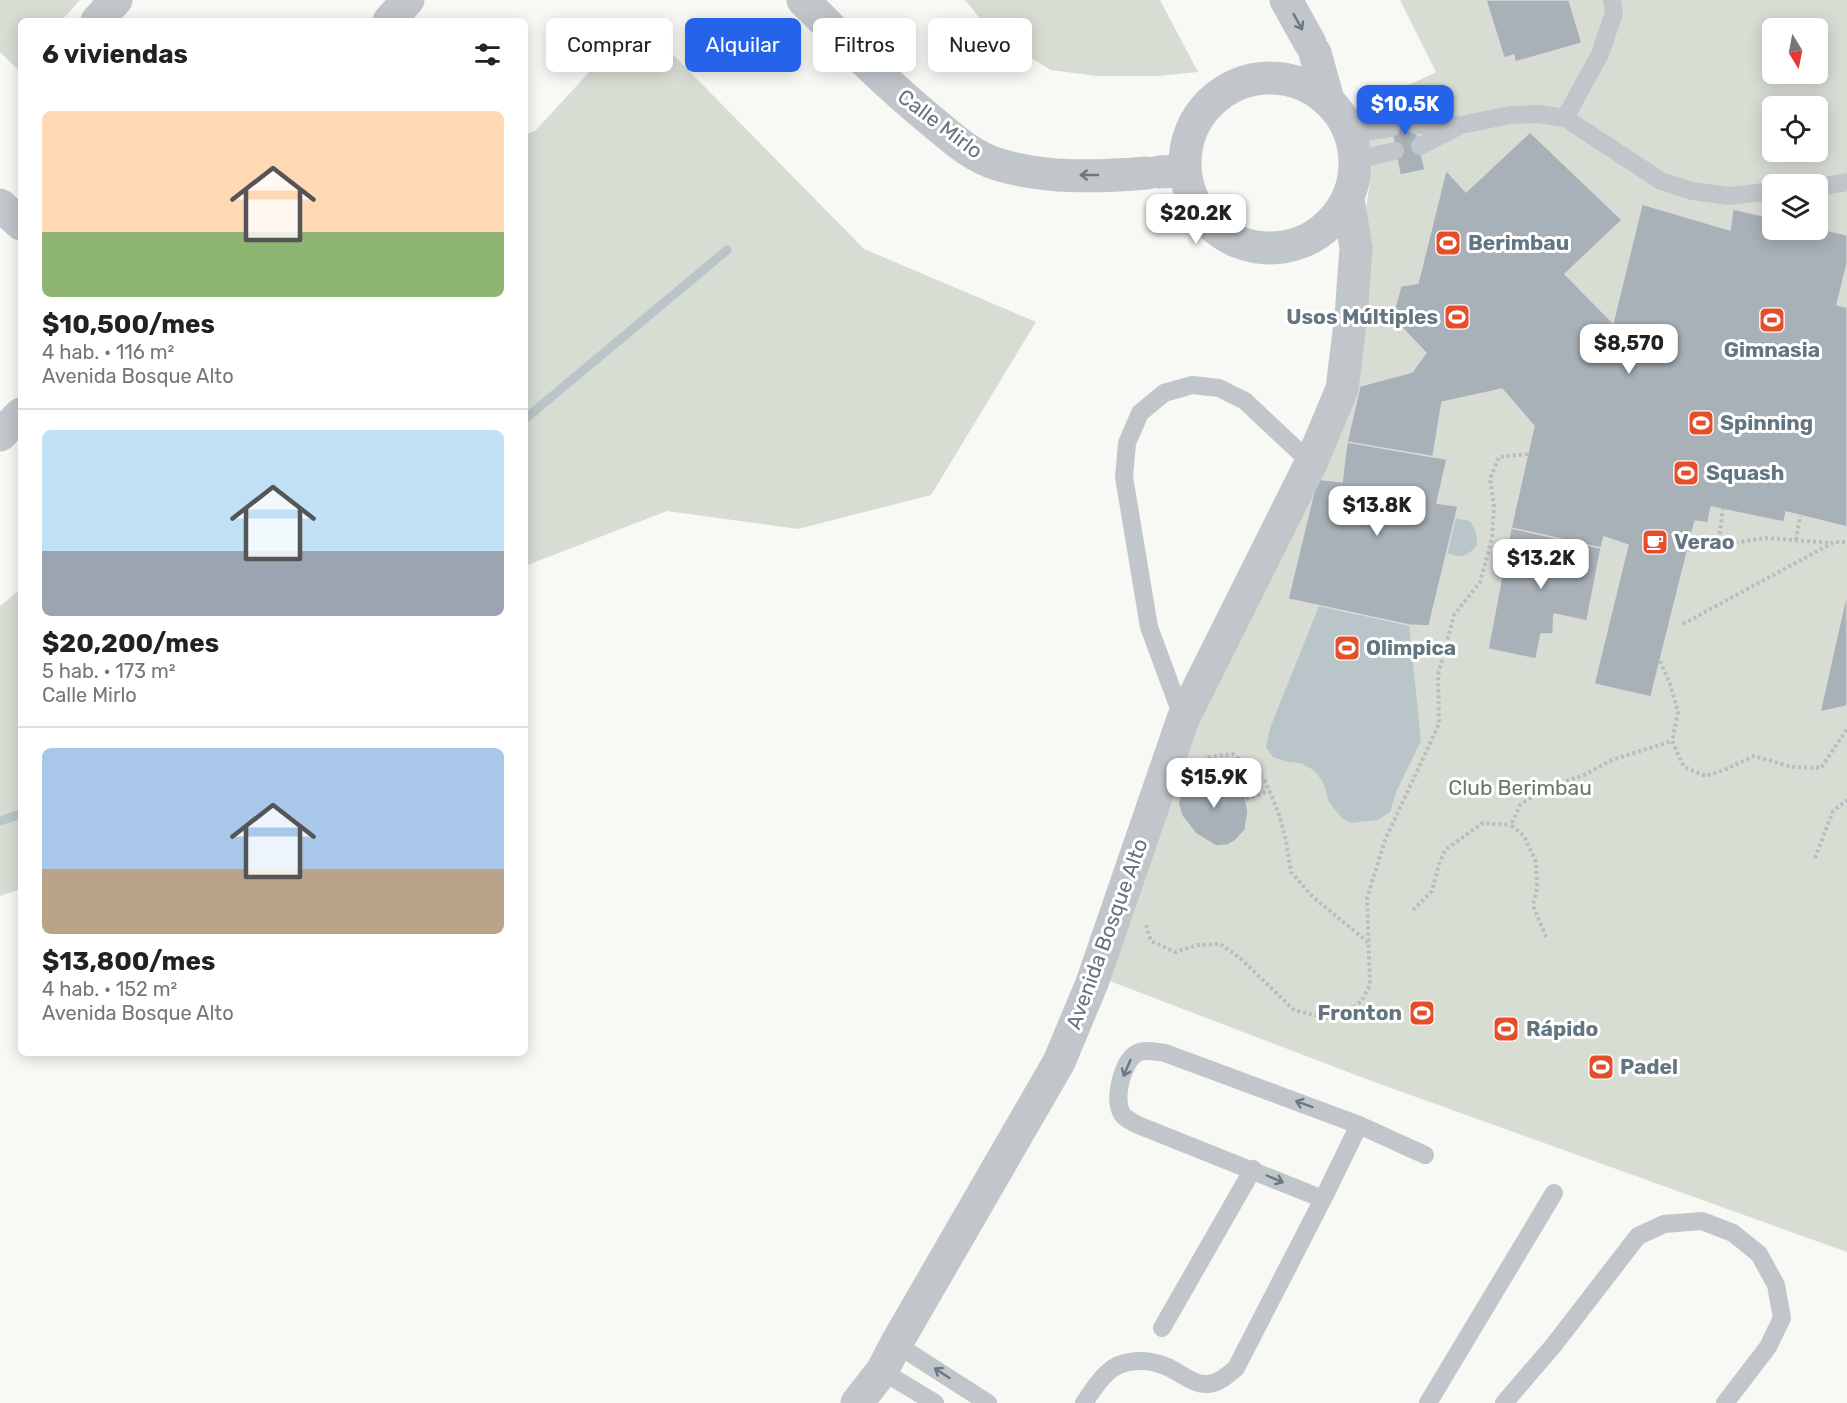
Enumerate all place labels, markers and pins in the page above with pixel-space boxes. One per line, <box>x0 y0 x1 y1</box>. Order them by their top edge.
pin: $10.5K <box>1356 85 1454 136</box>
pin: $20.2K <box>1147 194 1245 245</box>
sports icon: Berimbau <box>1433 228 1463 258</box>
place label: Berimbau <box>1468 230 1569 255</box>
sports icon: Usos Múltiples <box>1442 302 1472 332</box>
place label: Usos Múltiples <box>1286 304 1438 329</box>
sports icon: Gimnasia <box>1757 305 1787 335</box>
pin: $8,570 <box>1580 324 1678 375</box>
place label: Gimnasia <box>1724 337 1820 362</box>
sports icon: Spinning <box>1686 408 1716 438</box>
place label: Spinning <box>1720 410 1813 435</box>
sports icon: Squash <box>1671 458 1701 488</box>
place label: Squash <box>1706 460 1784 485</box>
pin: $13.8K <box>1328 486 1426 537</box>
cafe icon: Verao <box>1640 527 1670 557</box>
place label: Verao <box>1674 529 1734 554</box>
pin: $13.2K <box>1492 539 1590 590</box>
sports icon: Olimpica <box>1332 633 1362 663</box>
place label: Olimpica <box>1366 635 1456 660</box>
pin: $15.9K <box>1165 758 1263 809</box>
sports icon: Fronton <box>1407 998 1437 1028</box>
place label: Fronton <box>1317 1000 1402 1025</box>
sports icon: Rápido <box>1491 1014 1521 1044</box>
place label: Rápido <box>1526 1016 1598 1041</box>
sports icon: Padel <box>1586 1052 1616 1082</box>
place label: Padel <box>1620 1054 1678 1079</box>

